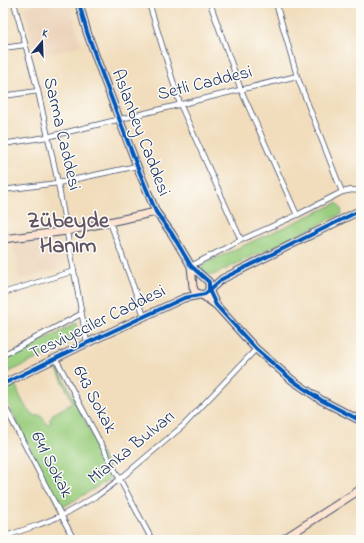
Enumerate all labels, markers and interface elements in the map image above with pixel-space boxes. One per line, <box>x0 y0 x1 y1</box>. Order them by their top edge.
north arrow <box>22 22 62 62</box>
text: K <box>40 25 51 42</box>
street label: Setli Caddesi <box>155 60 255 108</box>
street label: Aslanbey Caddesi <box>104 66 176 200</box>
street label: Sarma Caddesi <box>35 75 87 193</box>
district label: Zübeyde Hanım <box>27 206 110 263</box>
street label: Tesviyeciler Caddesi <box>26 279 170 367</box>
street label: 643 Sokak <box>65 362 123 438</box>
street label: Mianka Bulvarı <box>83 405 181 491</box>
street label: 641 Sokak <box>23 427 79 503</box>

